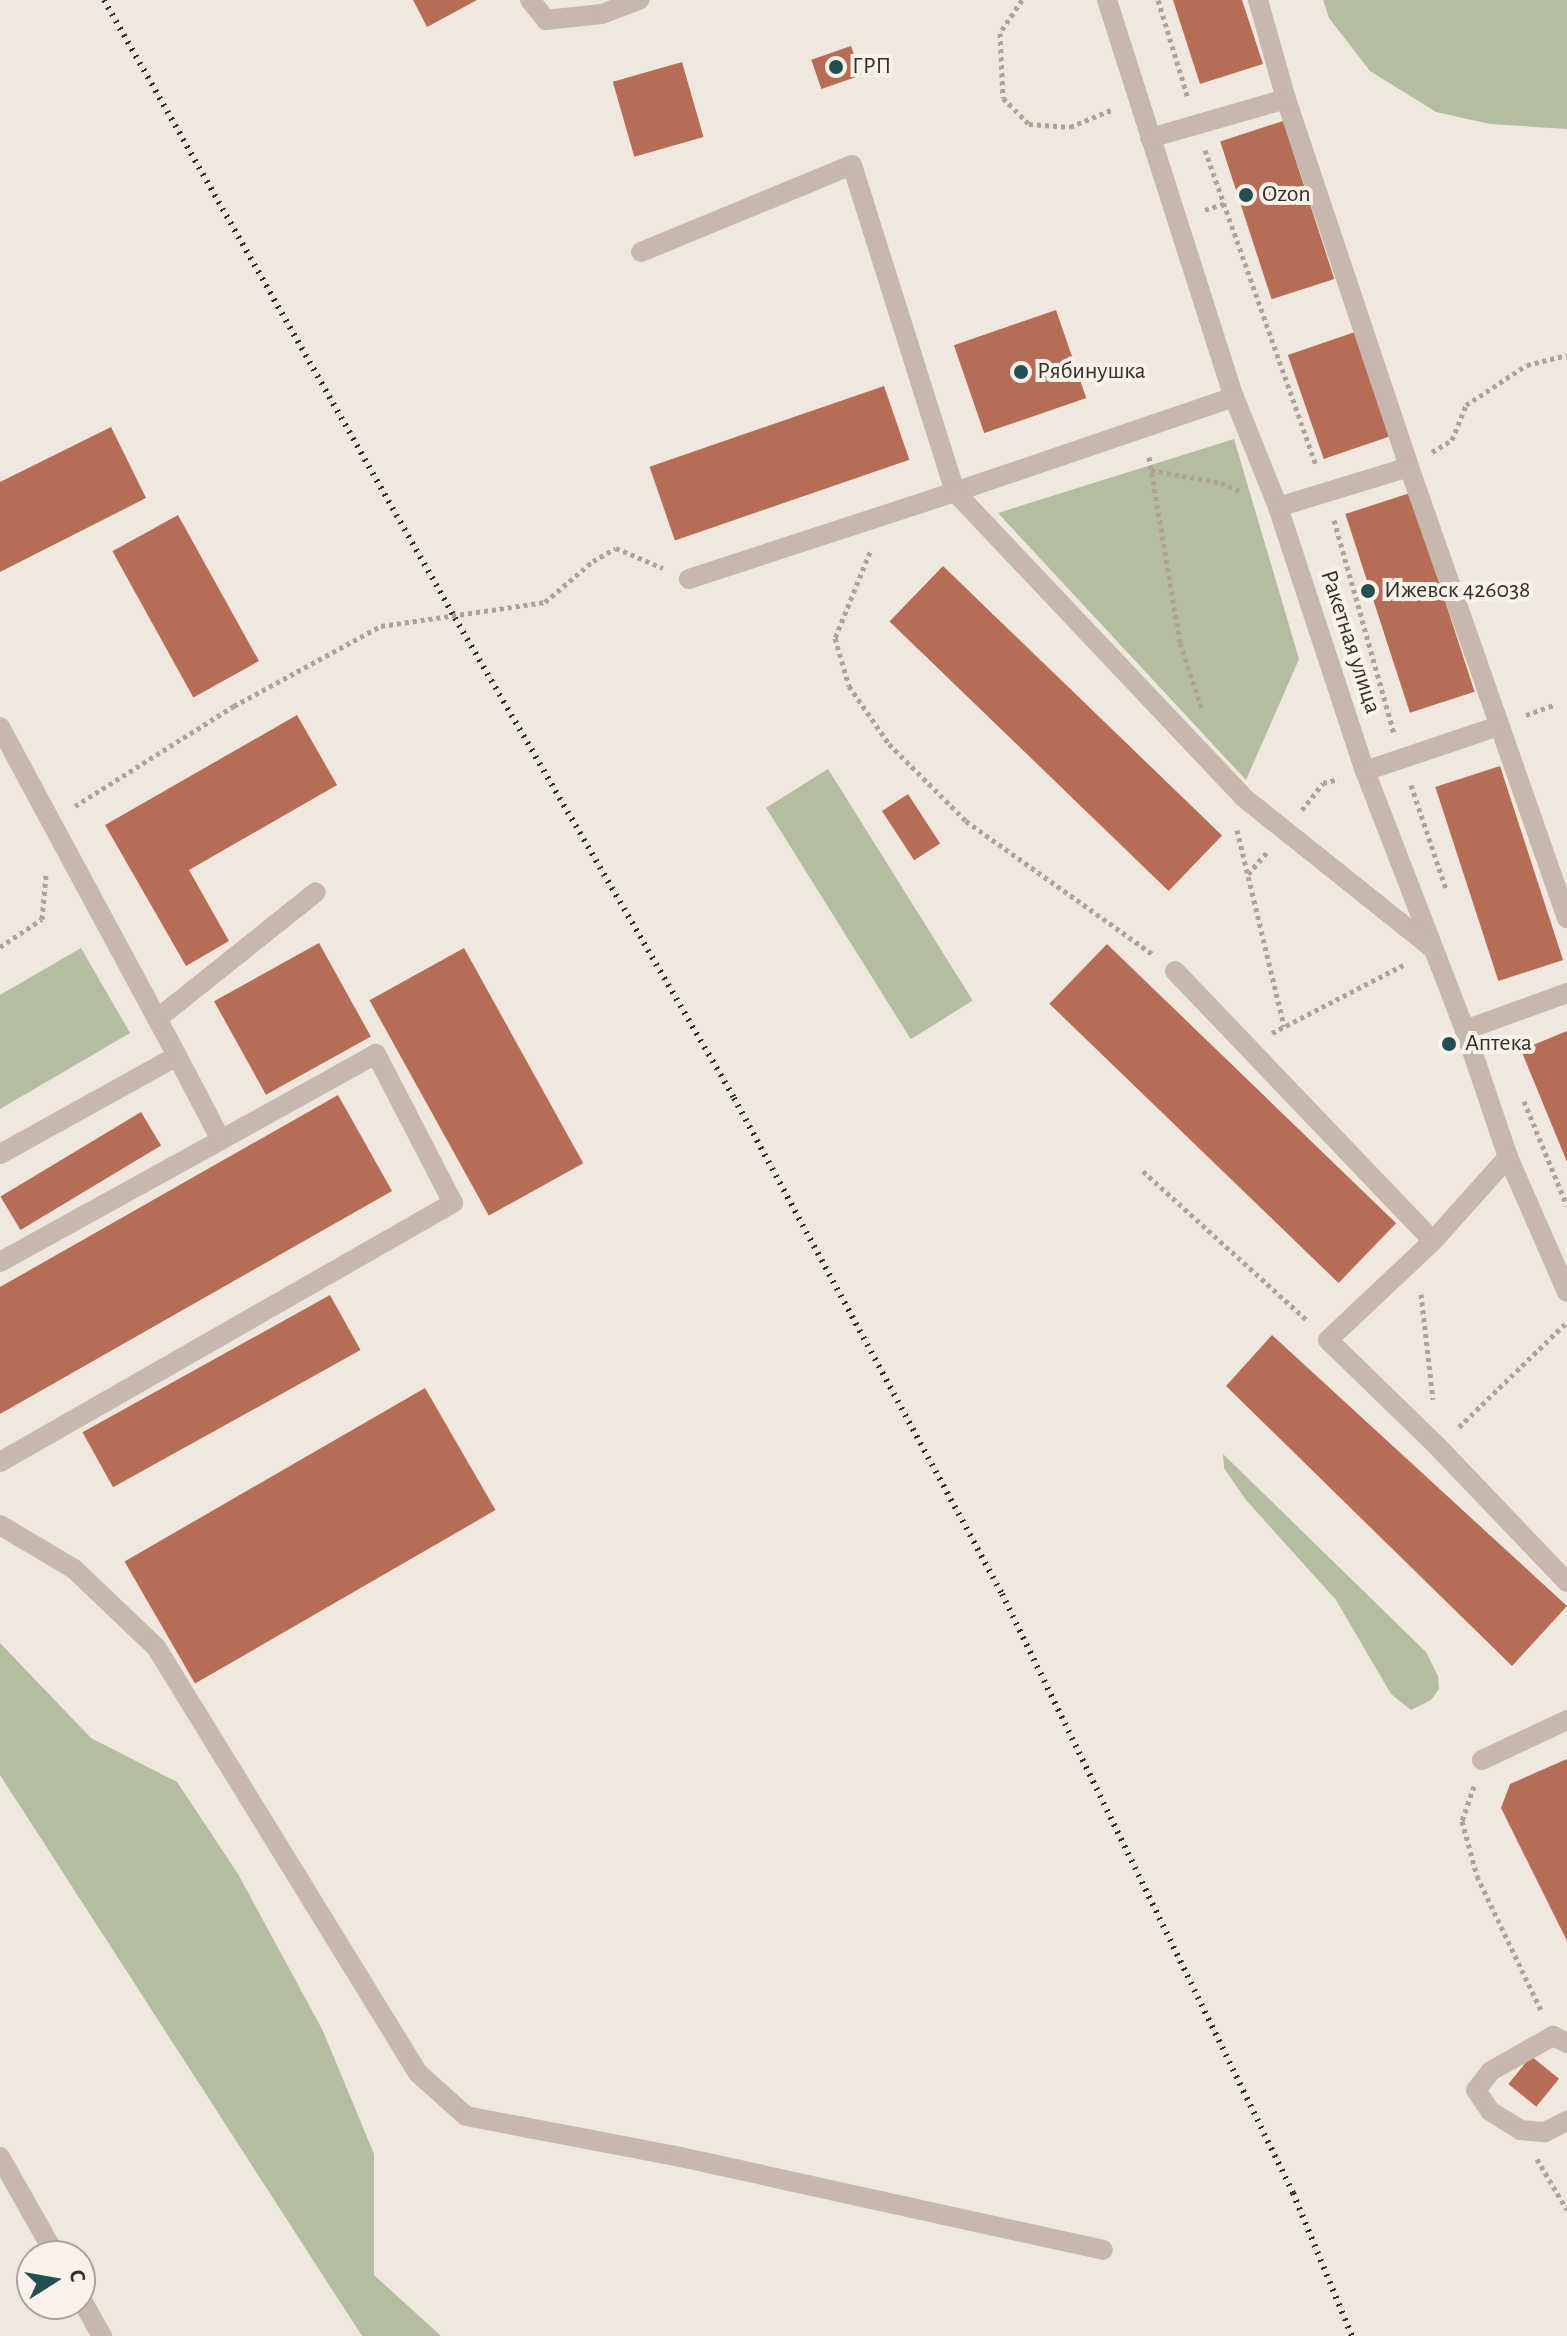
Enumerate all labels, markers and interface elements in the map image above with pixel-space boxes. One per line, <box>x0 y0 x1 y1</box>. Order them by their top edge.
place label: ГРП <box>852 53 892 81</box>
marker: ГРП <box>827 58 845 76</box>
place label: Ozon <box>1262 181 1311 209</box>
marker: Ozon <box>1237 186 1255 204</box>
place label: Рябинушка <box>1037 358 1146 386</box>
marker: Рябинушка <box>1012 363 1030 381</box>
street label: Ракетная улица <box>1313 567 1387 717</box>
place label: Ижевск 426038 <box>1384 577 1530 605</box>
marker: Ижевск 426038 <box>1359 582 1377 600</box>
place label: Аптека <box>1465 1030 1532 1058</box>
marker: Аптека <box>1440 1035 1458 1053</box>
north arrow <box>16 2240 96 2320</box>
text: С <box>66 2268 90 2284</box>

